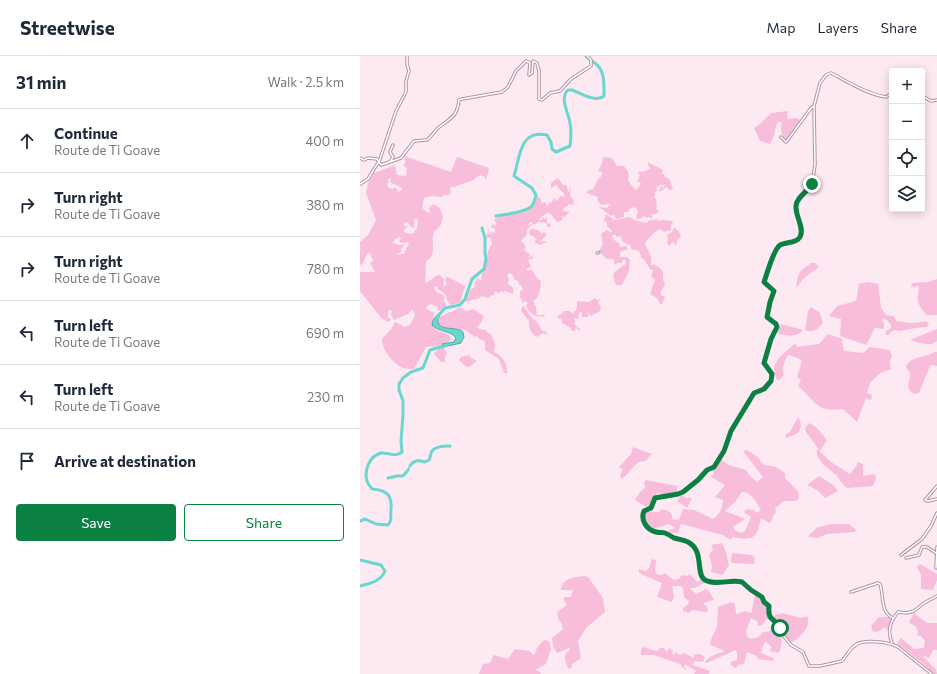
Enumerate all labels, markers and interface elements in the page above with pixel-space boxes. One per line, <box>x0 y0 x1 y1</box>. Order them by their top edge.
text: Streetwise <box>20 16 115 39</box>
text: Map <box>767 19 795 36</box>
text: Layers <box>817 19 859 36</box>
text: Share <box>881 19 917 36</box>
map controls <box>889 68 925 212</box>
button: + <box>889 68 925 104</box>
text: 31 min <box>16 72 66 93</box>
text: Walk · 2.5 km <box>268 74 344 90</box>
button: − <box>889 104 925 140</box>
text: Continue <box>54 124 118 142</box>
icon: ahead <box>16 130 38 152</box>
text: 400 m <box>305 133 344 149</box>
button: locate <box>889 140 925 176</box>
text: Route de Ti Goave <box>54 142 160 158</box>
route end <box>803 175 821 193</box>
button: layers <box>889 176 925 212</box>
text: Turn right <box>54 188 123 206</box>
icon: right <box>16 194 38 216</box>
text: 380 m <box>306 197 344 213</box>
text: Route de Ti Goave <box>54 206 160 222</box>
text: Turn right <box>54 252 123 270</box>
icon: right <box>16 258 38 280</box>
text: 780 m <box>307 261 344 277</box>
text: Route de Ti Goave <box>54 270 160 286</box>
text: Turn left <box>54 316 113 334</box>
icon: left <box>16 322 38 344</box>
text: 690 m <box>306 325 344 341</box>
text: Route de Ti Goave <box>54 334 160 350</box>
text: Turn left <box>54 380 113 398</box>
icon: left <box>16 386 38 408</box>
text: 230 m <box>307 389 344 405</box>
text: Route de Ti Goave <box>54 398 160 414</box>
icon: arrive <box>16 450 38 472</box>
text: Arrive at destination <box>54 452 196 470</box>
button: Save <box>16 504 176 541</box>
button: Share <box>184 504 344 541</box>
route start <box>771 619 789 637</box>

